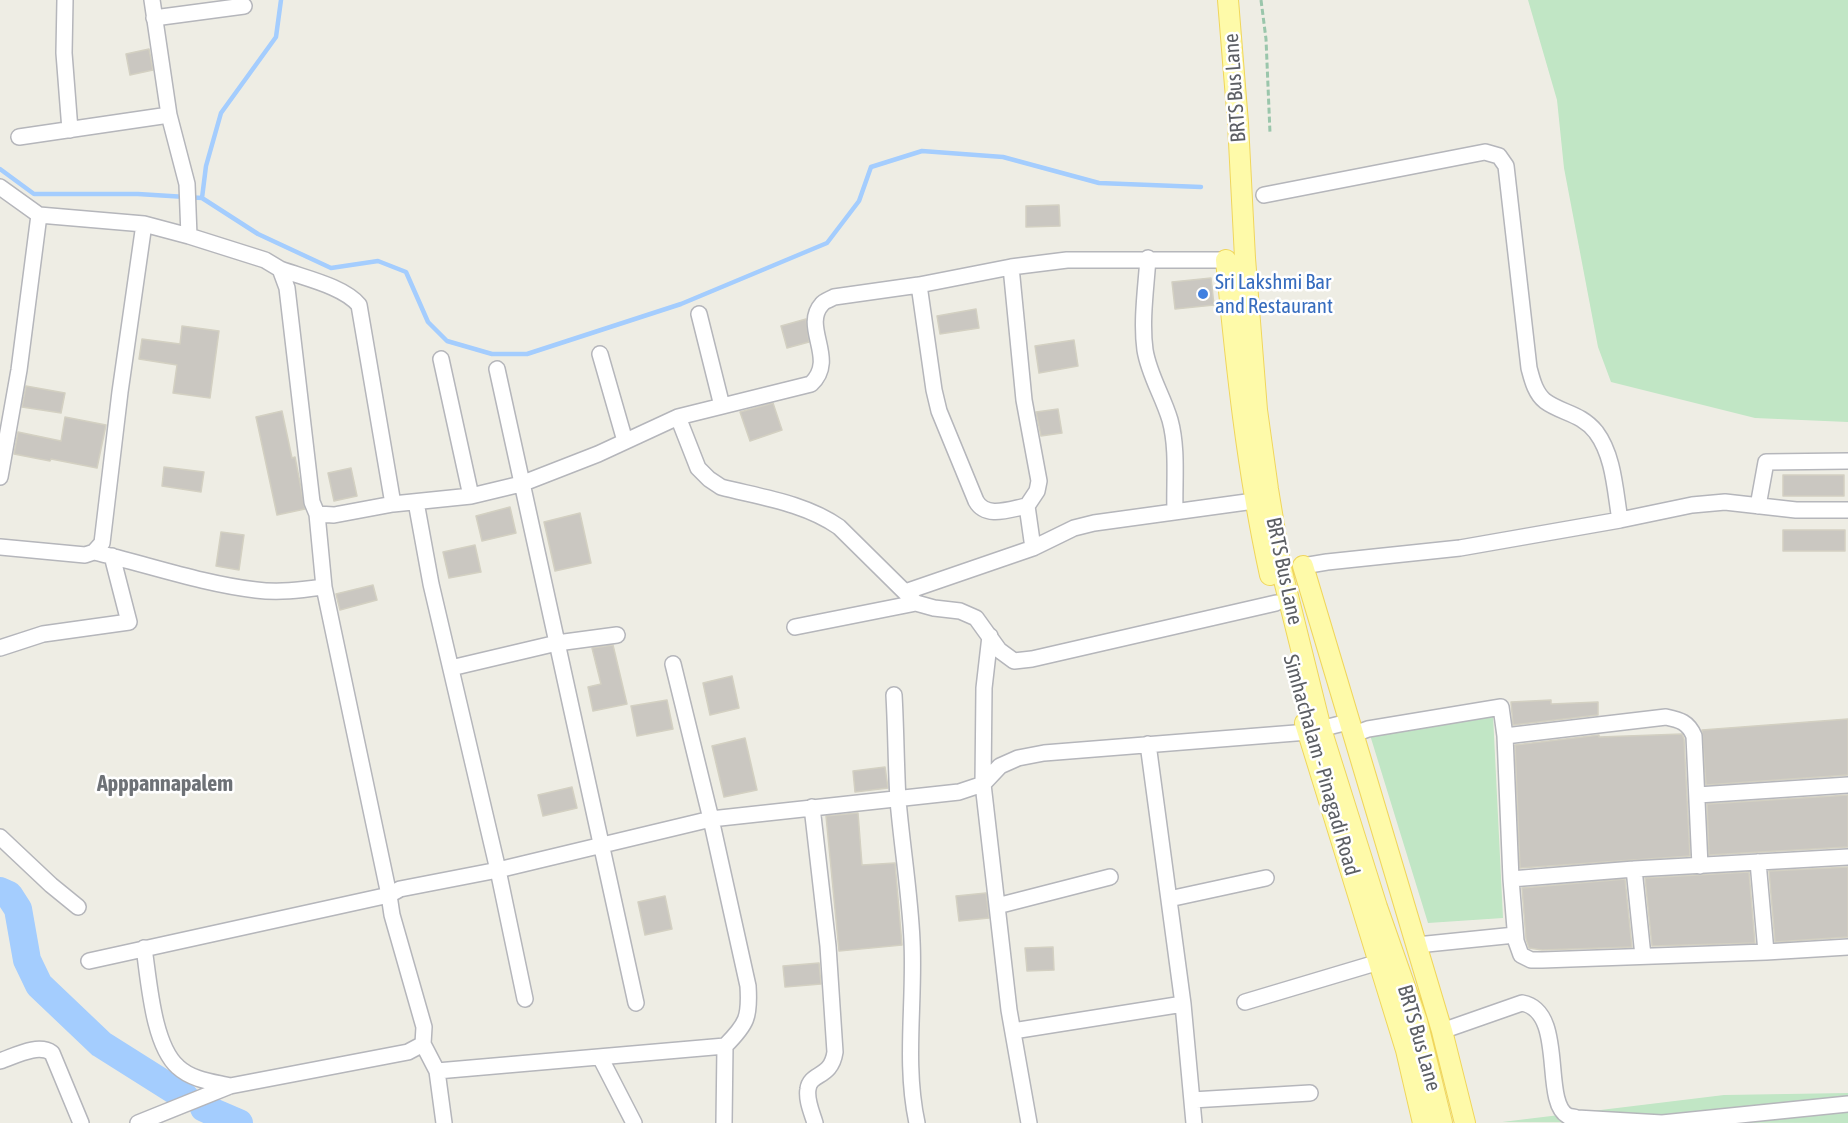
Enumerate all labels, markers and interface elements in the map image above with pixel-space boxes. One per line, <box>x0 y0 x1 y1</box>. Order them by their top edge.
street label: BRTS Bus Lane <box>1219 33 1251 143</box>
place label: Sri Lakshmi Bar and Restaurant <box>1215 269 1333 319</box>
marker: Sri Lakshmi Bar and Restaurant <box>1196 287 1210 301</box>
street label: BRTS Bus Lane <box>1260 515 1308 627</box>
street label: Simhachalam - Pinagadi Road <box>1277 652 1365 878</box>
district label: Apppannapalem <box>97 771 233 797</box>
street label: BRTS Bus Lane <box>1392 982 1446 1094</box>

